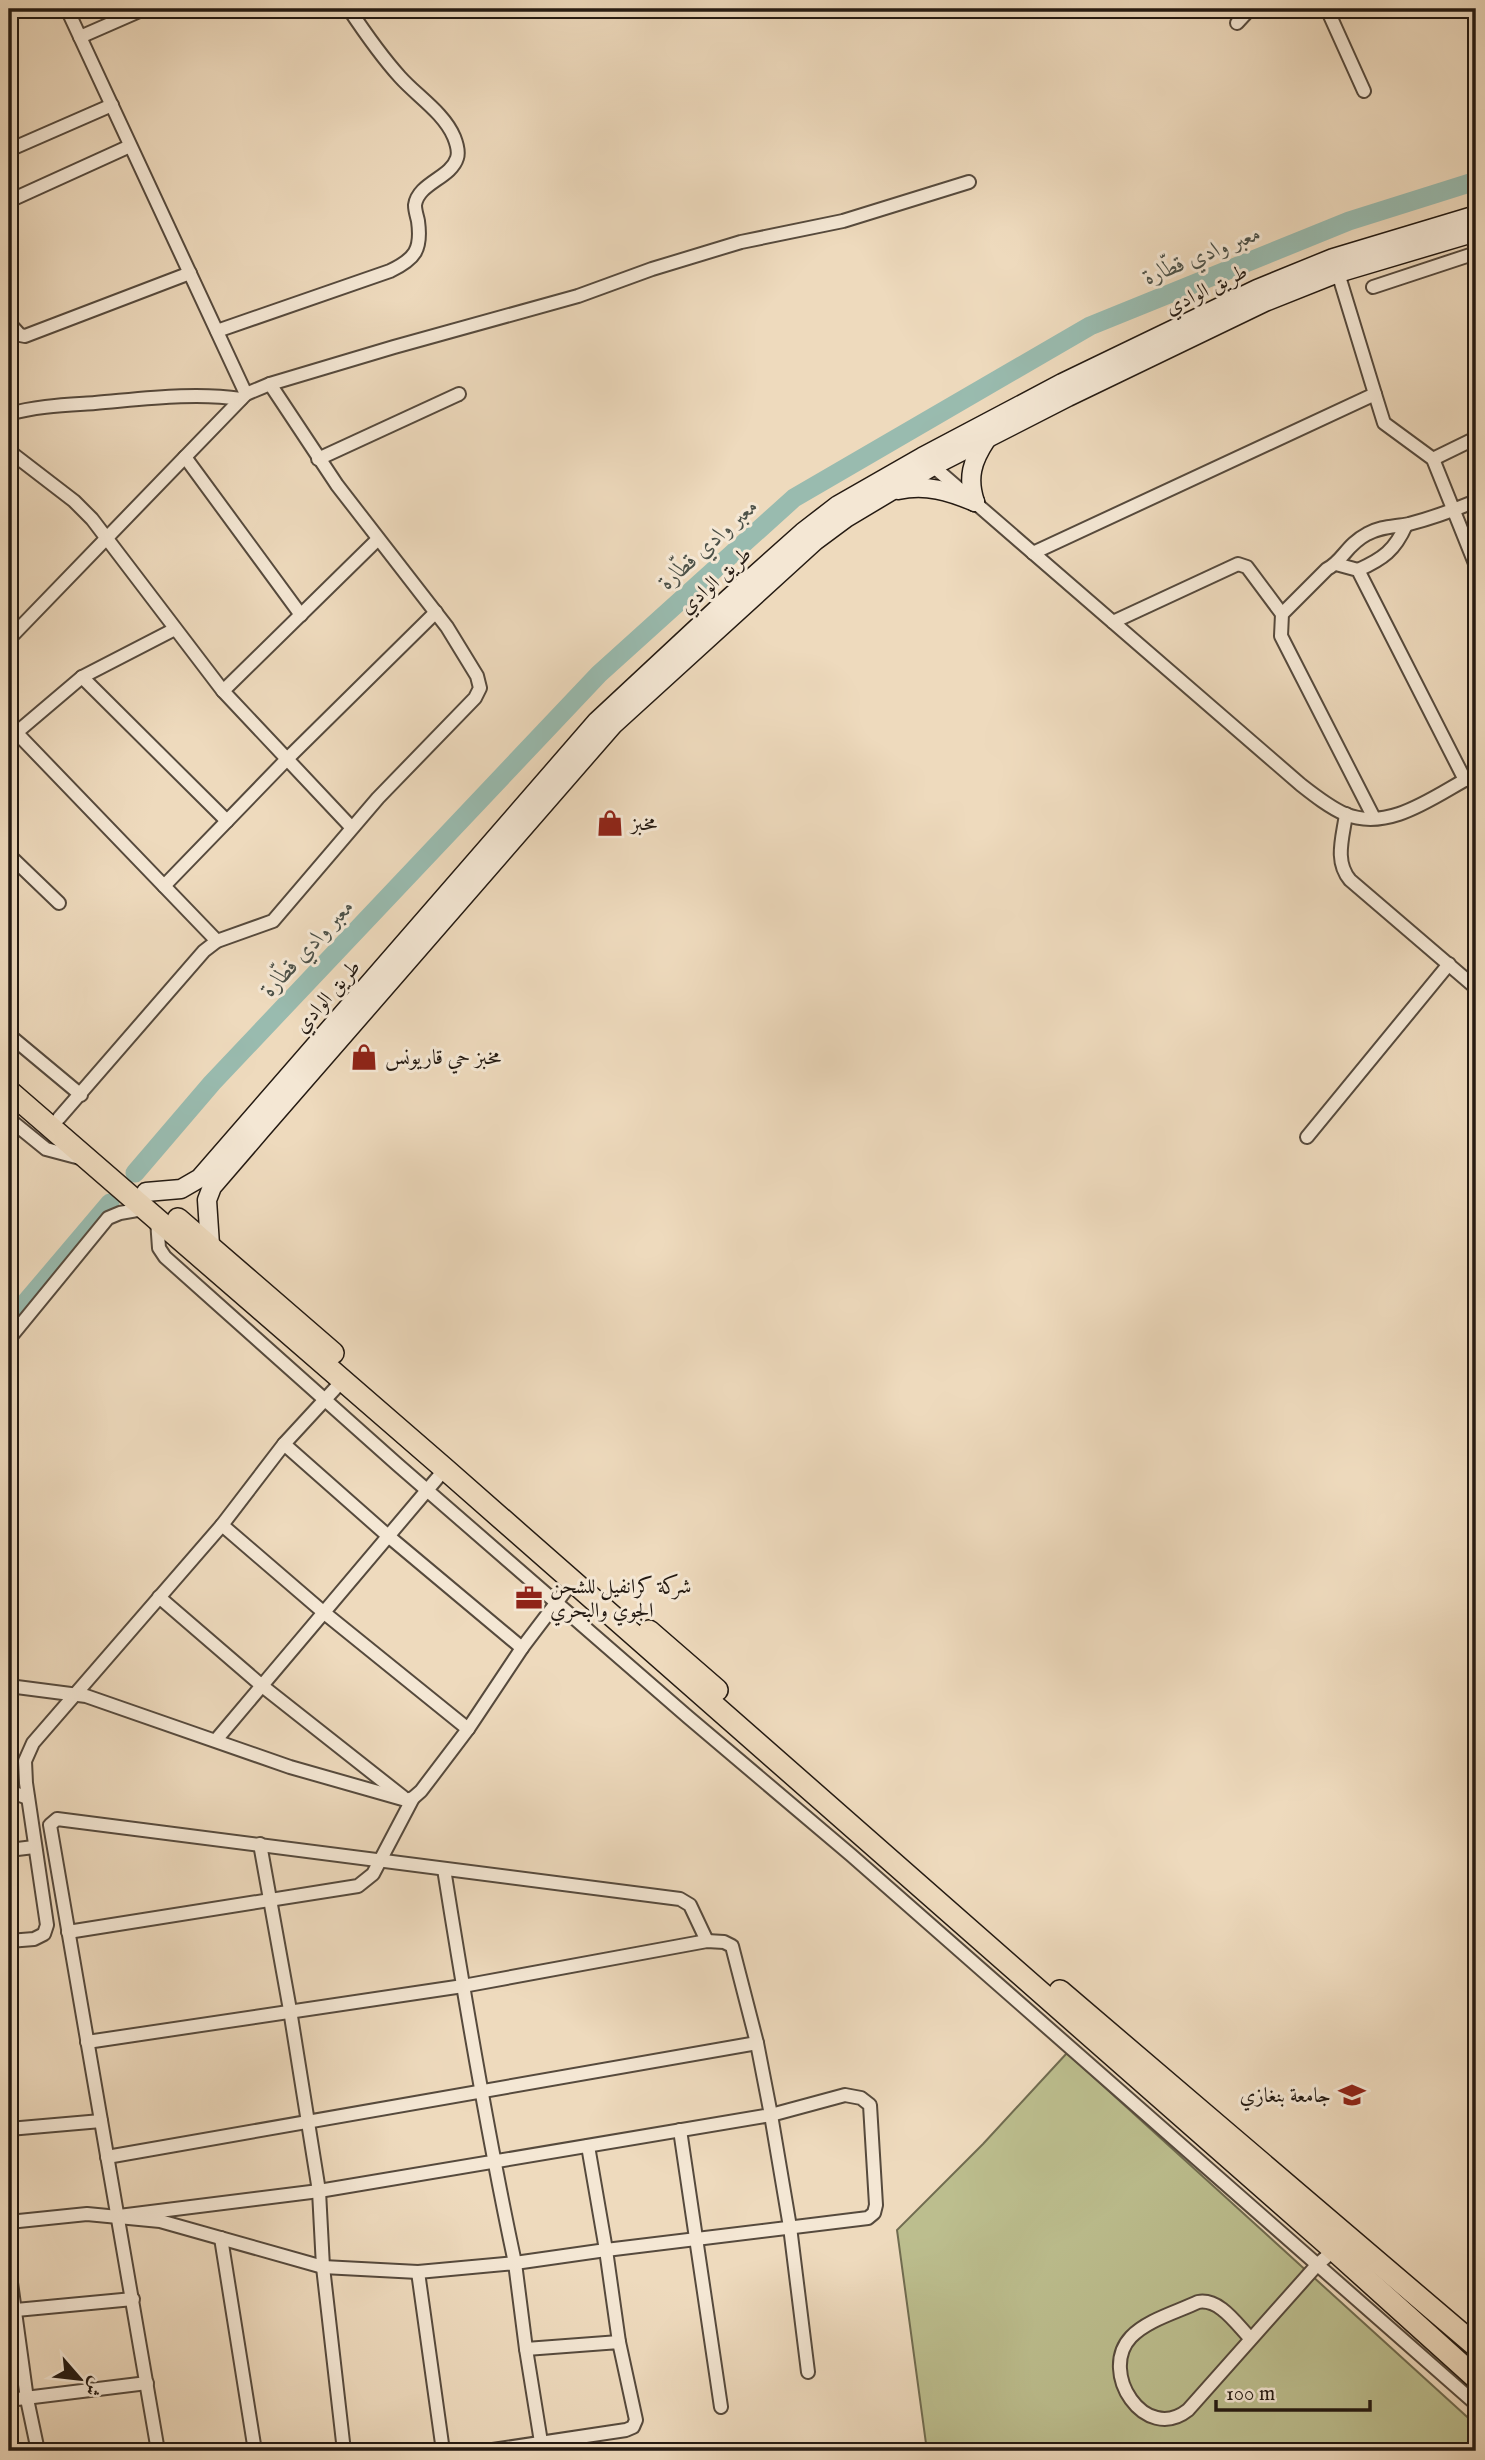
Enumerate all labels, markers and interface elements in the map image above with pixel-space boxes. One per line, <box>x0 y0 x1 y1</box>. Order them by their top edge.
water label: معبر وادي قطّارة <box>1138 217 1267 295</box>
street label: طريق الوادي <box>1161 259 1253 323</box>
water label: معبر وادي قطّارة <box>651 490 767 599</box>
street label: طريق الوادي <box>674 541 759 622</box>
shop icon: مخبز <box>595 808 625 838</box>
place label: مخبز <box>629 811 657 838</box>
water label: معبر وادي قطّارة <box>253 891 363 1006</box>
street label: طريق الوادي <box>289 955 368 1040</box>
shop icon: مخبز حي قاريونس <box>349 1042 379 1072</box>
place label: مخبز حي قاريونس <box>385 1045 502 1074</box>
place label: شركة كرانفيل للشحن الجوي والبحري <box>550 1573 692 1626</box>
office icon: شركة كرانفيل للشحن الجوي والبحري <box>514 1583 544 1613</box>
school or university icon: جامعة بنغازي <box>1337 2080 1367 2110</box>
place label: جامعة بنغازي <box>1239 2083 1331 2111</box>
north arrow <box>46 2344 116 2414</box>
scale bar <box>1216 2369 1370 2413</box>
text: ش <box>78 2372 108 2400</box>
text: 100 m <box>1226 2381 1275 2408</box>

